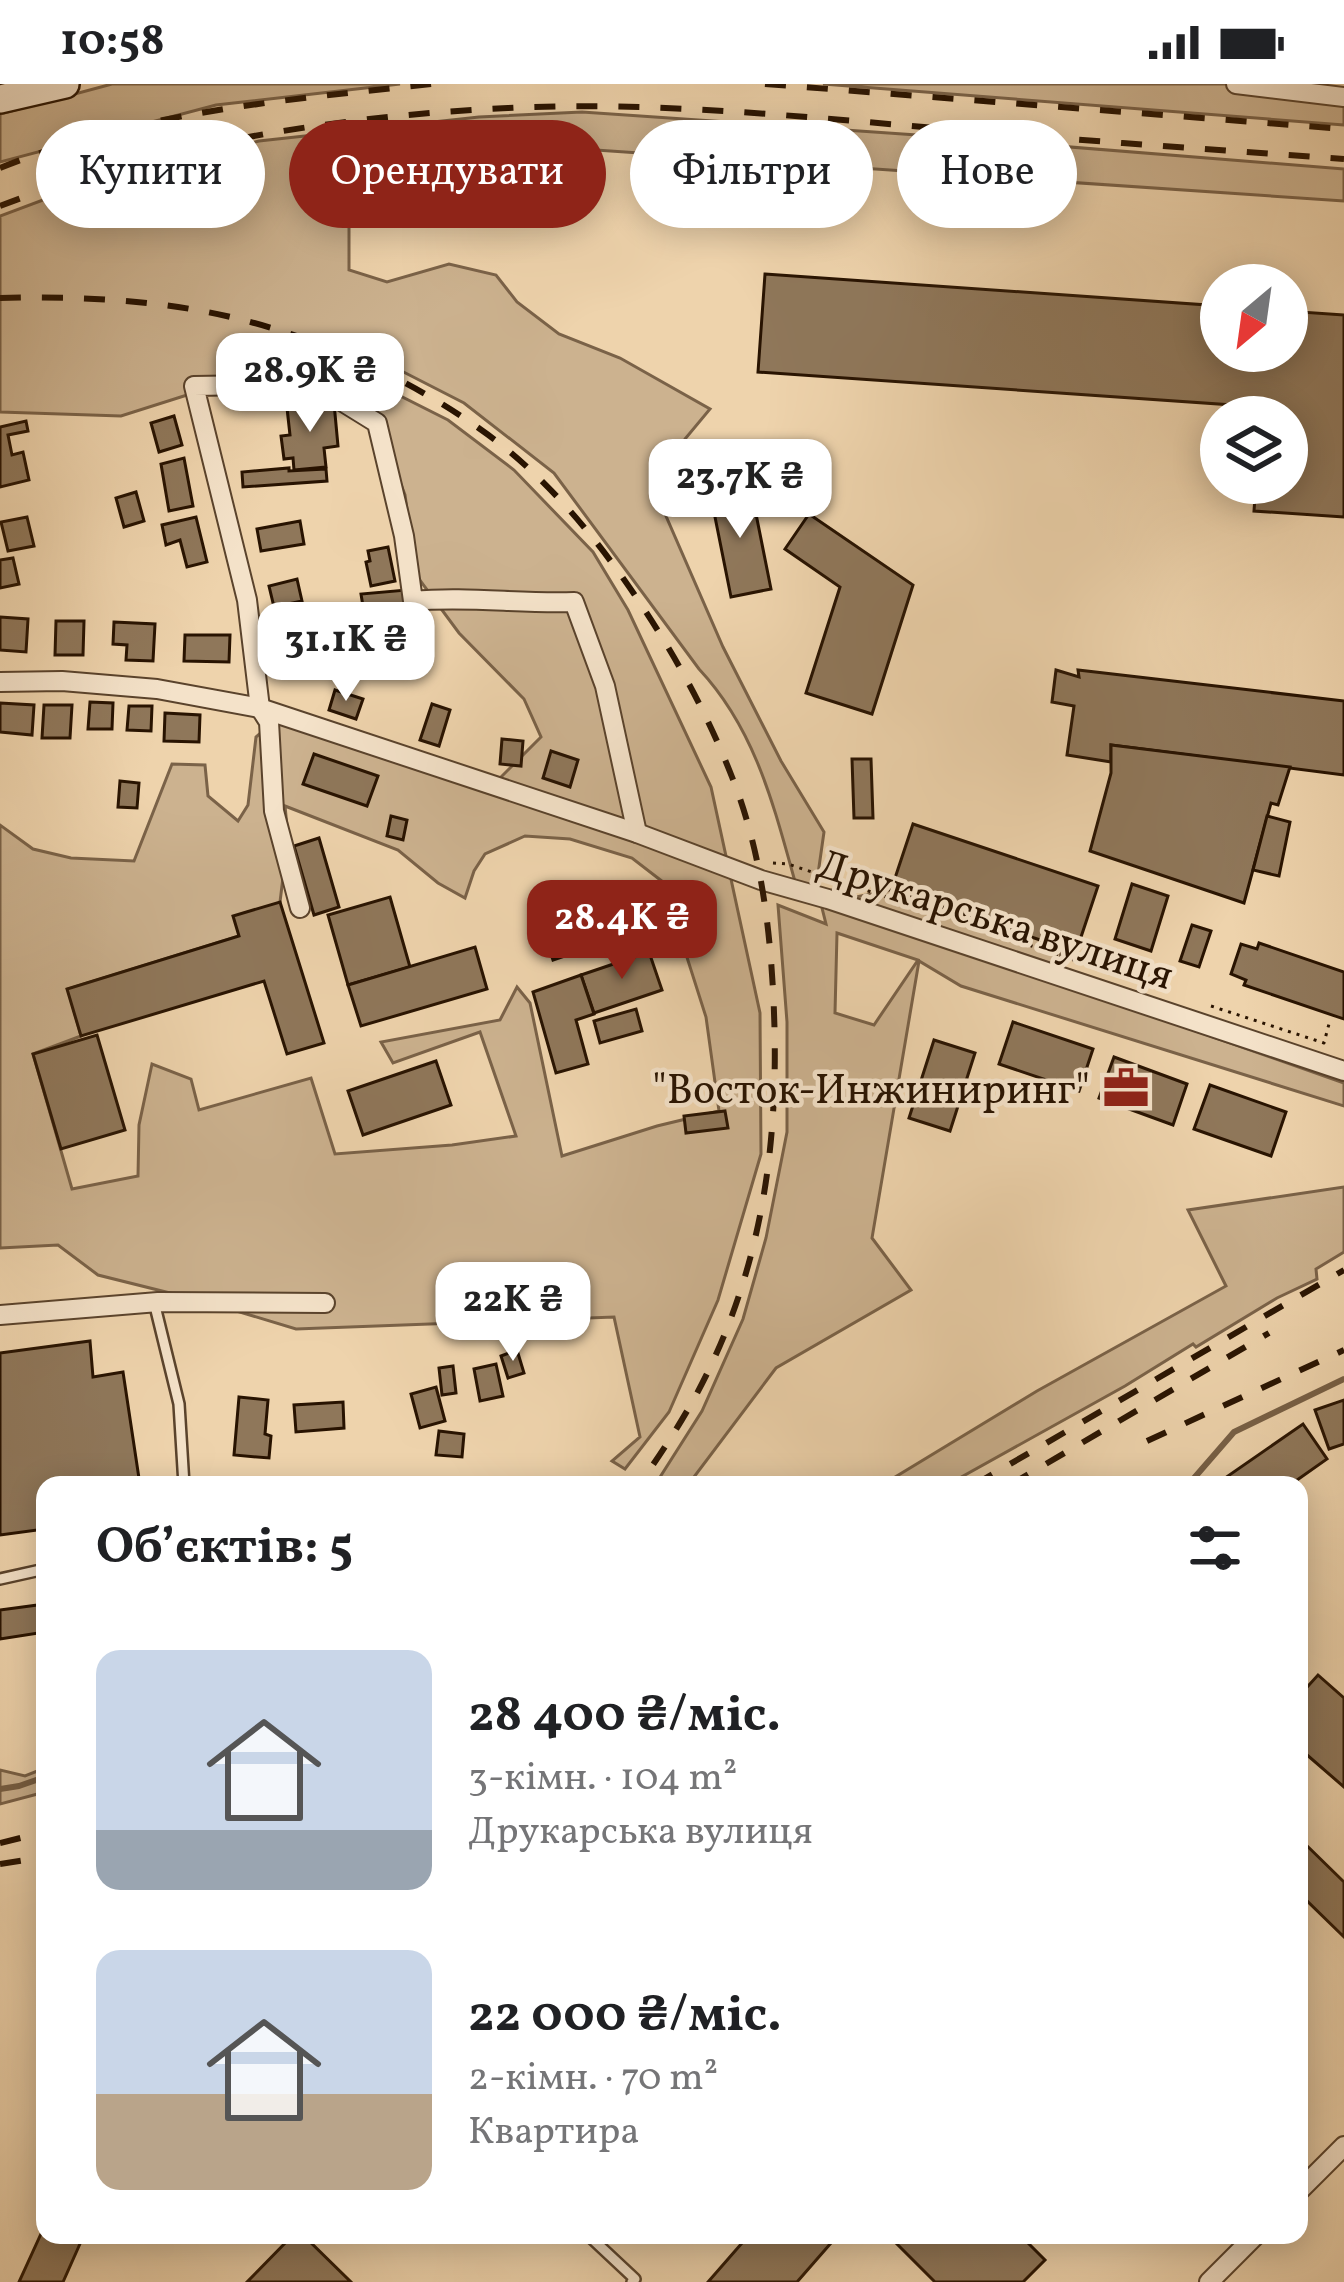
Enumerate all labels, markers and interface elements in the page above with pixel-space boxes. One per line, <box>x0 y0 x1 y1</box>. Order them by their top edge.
text: 10:58 <box>60 11 165 74</box>
chip: Купити <box>36 120 265 228</box>
chip: Орендувати <box>289 120 606 228</box>
chip: Фільтри <box>630 120 873 228</box>
chip: Нове <box>897 120 1077 228</box>
north arrow <box>1200 264 1308 372</box>
map controls <box>1200 264 1308 504</box>
pin: 28.9K ₴ <box>199 333 421 435</box>
text: 28.9K ₴ <box>243 345 377 399</box>
button: layers <box>1200 396 1308 504</box>
pin: 23.7K ₴ <box>629 439 851 541</box>
text: 23.7K ₴ <box>676 451 804 505</box>
pin: 31.1K ₴ <box>235 602 457 704</box>
text: 31.1K ₴ <box>285 614 407 668</box>
street label: Друкарська вулиця <box>809 837 1180 1008</box>
pin: 28.4K ₴ <box>511 880 733 982</box>
text: 28.4K ₴ <box>554 892 690 946</box>
place label: "Восток-Инжиниринг" <box>652 1063 1090 1122</box>
office icon: "Восток-Инжиниринг" <box>1101 1063 1151 1113</box>
pin: 22K ₴ <box>429 1262 597 1364</box>
text: 22K ₴ <box>462 1274 564 1328</box>
text: Об’єктів: 5 <box>96 1513 353 1584</box>
icon: filters <box>1182 1515 1248 1581</box>
text: 28 400 ₴/міс. <box>468 1681 781 1752</box>
icon: home <box>192 1698 336 1842</box>
text: 3-кімн. · 104 m² <box>468 1752 737 1806</box>
text: Друкарська вулиця <box>468 1806 813 1860</box>
text: 22 000 ₴/міс. <box>468 1981 782 2052</box>
icon: home <box>192 1998 336 2142</box>
text: 2-кімн. · 70 m² <box>468 2052 718 2106</box>
text: Квартира <box>468 2106 640 2160</box>

